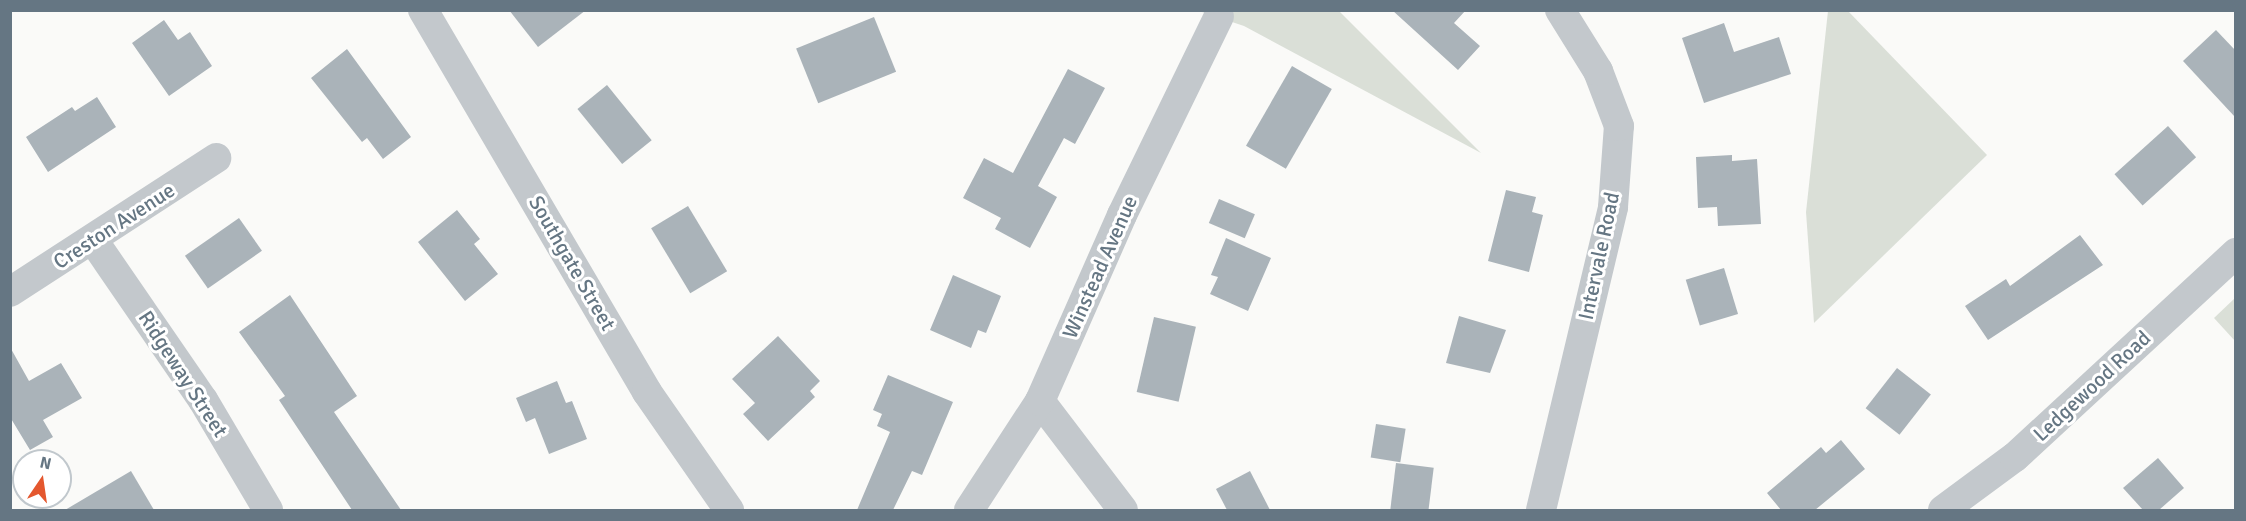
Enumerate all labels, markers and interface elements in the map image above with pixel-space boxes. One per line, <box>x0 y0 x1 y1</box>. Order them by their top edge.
street label: Creston Avenue <box>49 177 179 275</box>
street label: Intervale Road <box>1573 190 1625 322</box>
street label: Southgate Street <box>523 191 621 335</box>
street label: Winstead Avenue <box>1057 192 1143 342</box>
street label: Ridgeway Street <box>133 306 233 442</box>
street label: Ledgewood Road <box>2028 325 2156 447</box>
north arrow <box>12 449 72 509</box>
text: N <box>38 452 53 474</box>

